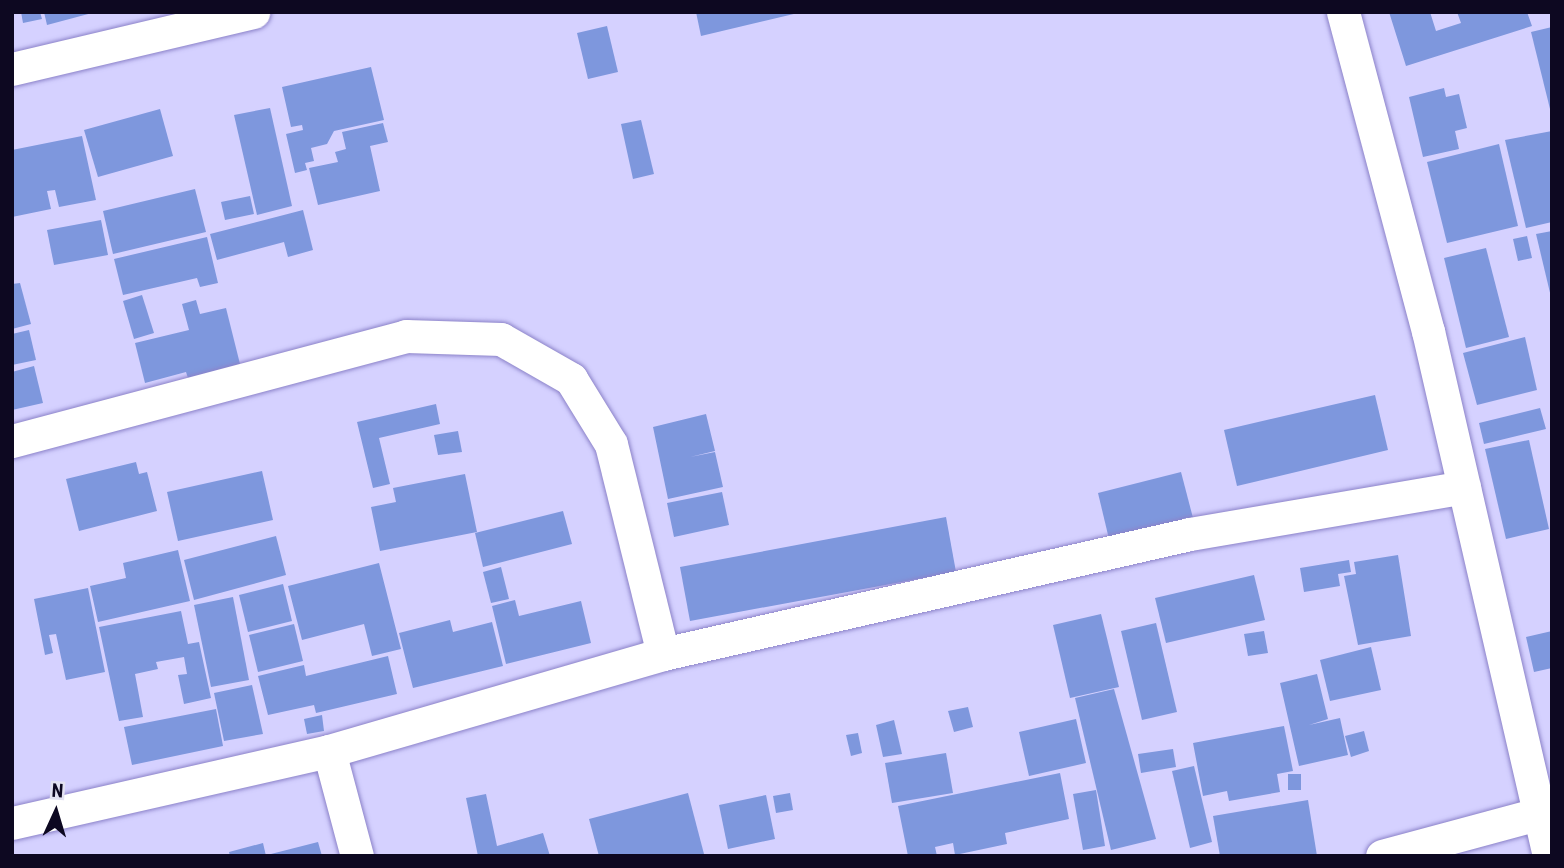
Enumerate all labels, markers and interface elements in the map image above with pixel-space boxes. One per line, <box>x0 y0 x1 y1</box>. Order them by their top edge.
north arrow <box>21 777 91 847</box>
text: N <box>51 779 64 802</box>

